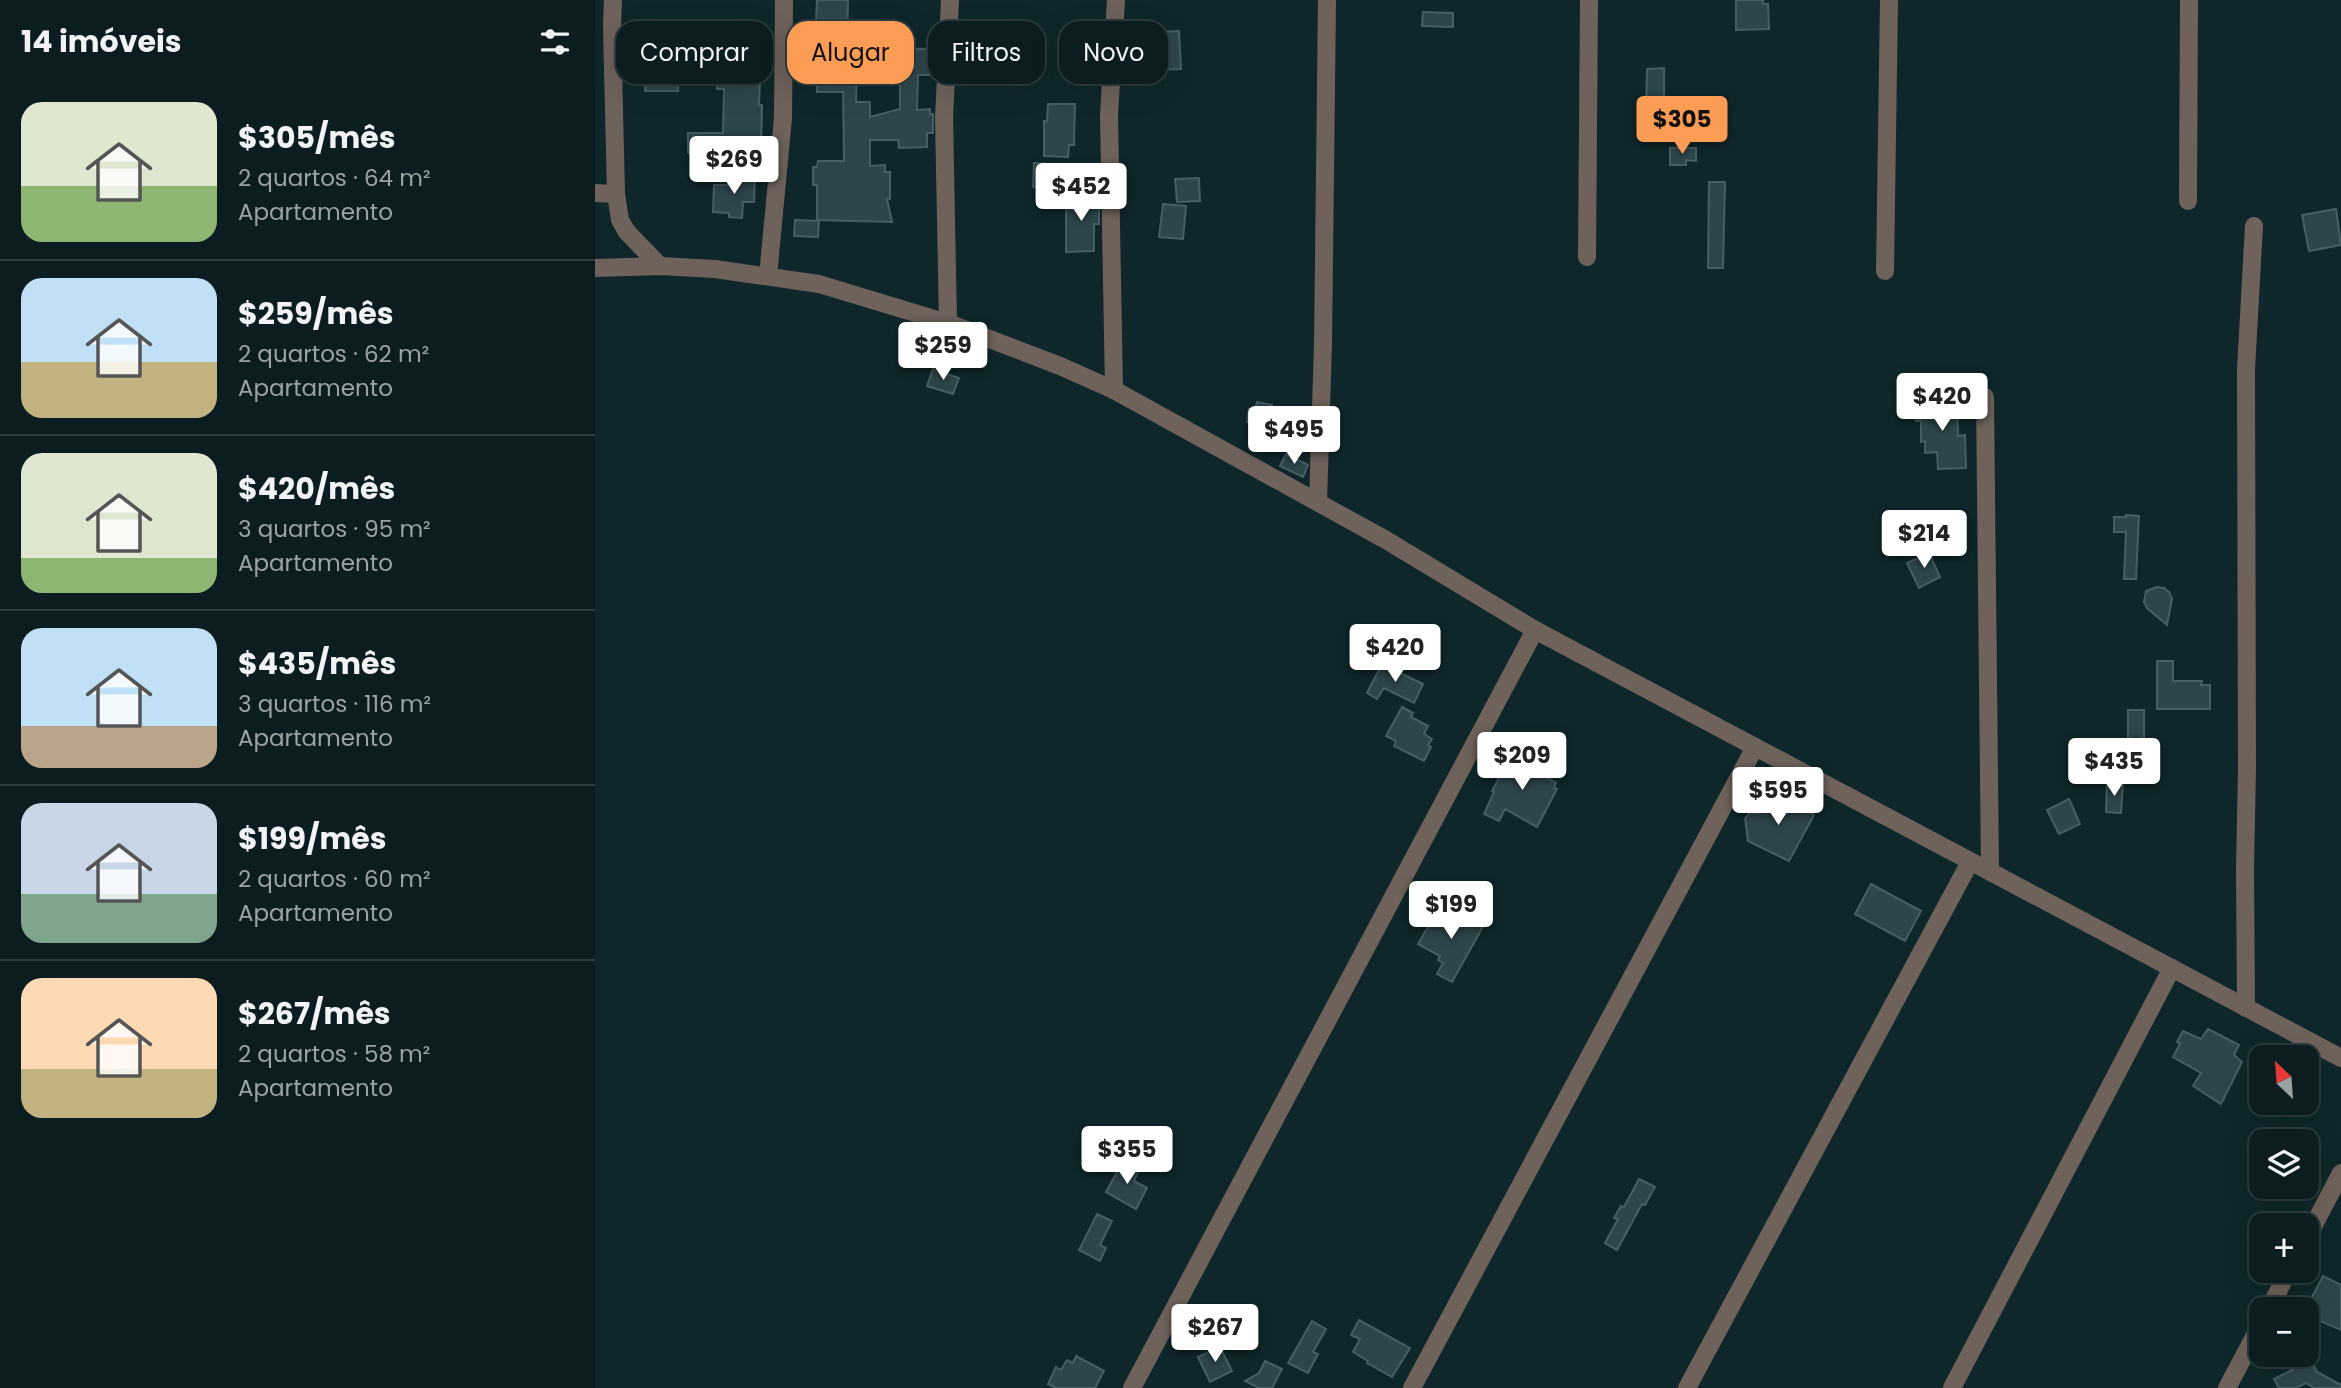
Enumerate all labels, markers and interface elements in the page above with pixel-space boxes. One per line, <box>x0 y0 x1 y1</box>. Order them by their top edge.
text: 14 imóveis <box>21 20 182 63</box>
chip: Comprar <box>616 21 773 84</box>
chip: Alugar <box>787 21 914 84</box>
chip: Filtros <box>928 21 1045 84</box>
chip: Novo <box>1059 21 1168 84</box>
icon: filters <box>536 23 574 61</box>
pin: $305 <box>1641 96 1723 156</box>
text: $305 <box>1653 103 1712 135</box>
text: $305/mês <box>238 116 396 159</box>
icon: home <box>77 130 161 214</box>
pin: $269 <box>693 136 775 196</box>
text: $269 <box>705 143 763 175</box>
text: 2 quartos · 64 m² <box>238 162 431 194</box>
pin: $452 <box>1040 164 1122 223</box>
text: $452 <box>1052 170 1110 202</box>
text: Apartamento <box>238 196 393 228</box>
text: $259/mês <box>238 292 393 335</box>
icon: home <box>77 306 161 390</box>
pin: $259 <box>902 322 984 382</box>
text: $259 <box>914 329 972 361</box>
text: 2 quartos · 62 m² <box>238 338 429 370</box>
text: Apartamento <box>238 372 393 404</box>
pin: $420 <box>1901 374 1983 433</box>
text: $420 <box>1913 380 1971 412</box>
pin: $495 <box>1253 406 1335 466</box>
text: $495 <box>1264 413 1324 445</box>
text: $420/mês <box>238 467 395 510</box>
icon: home <box>77 481 161 565</box>
pin: $214 <box>1883 510 1965 570</box>
text: 3 quartos · 95 m² <box>238 513 431 545</box>
text: $214 <box>1898 517 1950 549</box>
text: Apartamento <box>238 547 393 579</box>
pin: $420 <box>1354 624 1436 684</box>
text: $420 <box>1366 631 1424 663</box>
text: $435/mês <box>238 642 396 685</box>
icon: home <box>77 656 161 740</box>
text: 3 quartos · 116 m² <box>238 688 431 720</box>
text: Apartamento <box>238 722 393 754</box>
pin: $209 <box>1481 732 1563 792</box>
pin: $435 <box>2073 738 2155 798</box>
text: $209 <box>1493 739 1551 771</box>
text: $435 <box>2084 745 2144 777</box>
pin: $595 <box>1737 768 1819 827</box>
text: $595 <box>1748 774 1808 806</box>
text: $199/mês <box>238 817 387 860</box>
icon: home <box>77 831 161 915</box>
text: 2 quartos · 60 m² <box>238 863 431 895</box>
pin: $199 <box>1410 881 1492 941</box>
text: $199 <box>1425 888 1477 920</box>
text: Apartamento <box>238 897 393 929</box>
text: $267/mês <box>238 992 391 1035</box>
icon: home <box>77 1006 161 1090</box>
text: 2 quartos · 58 m² <box>238 1038 430 1070</box>
north arrow <box>2249 1045 2319 1115</box>
map controls <box>2249 1045 2319 1367</box>
text: Apartamento <box>238 1072 393 1104</box>
pin: $355 <box>1086 1126 1168 1186</box>
button: layers <box>2249 1129 2319 1199</box>
text: $355 <box>1098 1133 1156 1165</box>
button: + <box>2249 1213 2319 1283</box>
button: − <box>2249 1297 2319 1367</box>
pin: $267 <box>1174 1304 1256 1364</box>
text: $267 <box>1187 1311 1243 1343</box>

